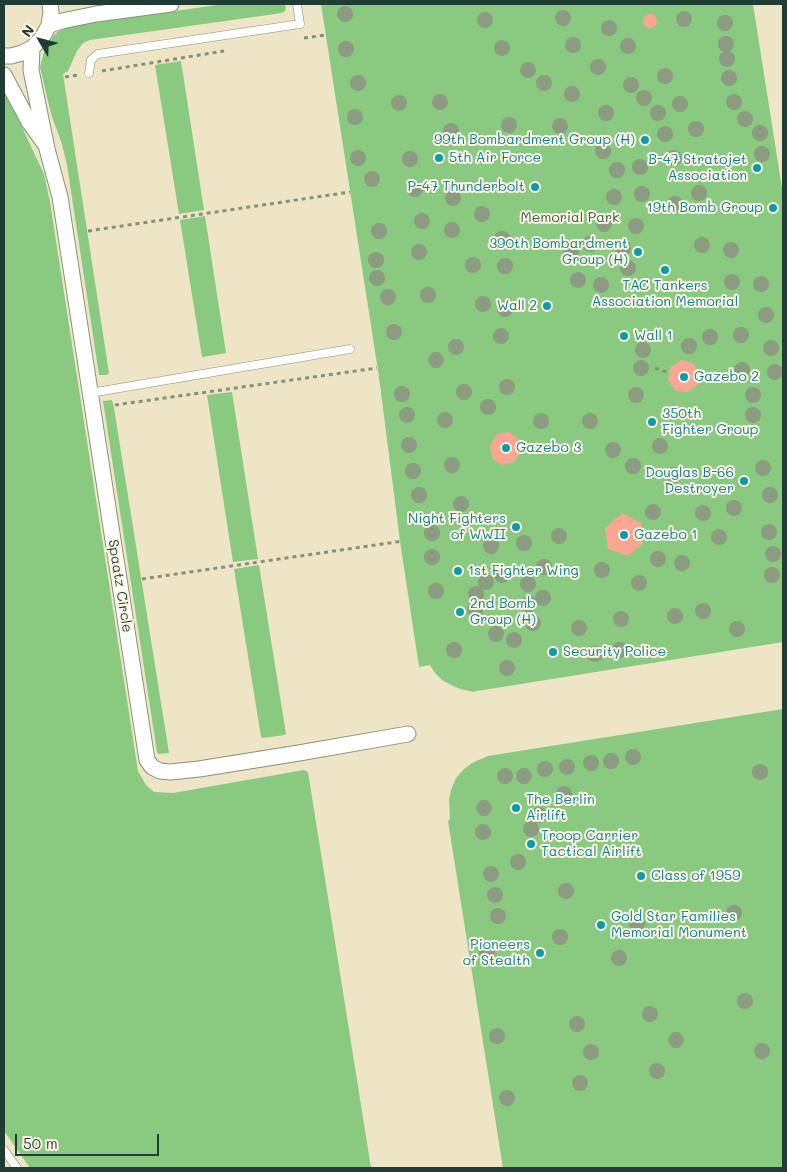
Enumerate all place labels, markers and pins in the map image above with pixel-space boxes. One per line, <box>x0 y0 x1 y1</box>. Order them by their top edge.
place label: 99th Bombardment Group (H) <box>434 132 635 148</box>
marker: 99th Bombardment Group (H) <box>639 134 651 146</box>
place label: 5th Air Force <box>449 150 541 166</box>
marker: 5th Air Force <box>433 152 445 164</box>
place label: B-47 Stratojet Association <box>648 152 747 184</box>
marker: B-47 Stratojet Association <box>751 162 763 174</box>
place label: P-47 Thunderbolt <box>407 179 525 195</box>
marker: P-47 Thunderbolt <box>529 181 541 193</box>
place label: 19th Bomb Group <box>646 200 763 216</box>
marker: 19th Bomb Group <box>767 202 779 214</box>
place label: 390th Bombardment Group (H) <box>489 236 628 268</box>
marker: 390th Bombardment Group (H) <box>632 246 644 258</box>
marker: TAC Tankers Association Memorial <box>659 264 671 276</box>
place label: TAC Tankers Association Memorial <box>592 278 738 310</box>
place label: Wall 2 <box>497 298 537 314</box>
marker: Wall 2 <box>541 300 553 312</box>
place label: Wall 1 <box>634 328 673 344</box>
marker: Wall 1 <box>618 330 630 342</box>
place label: Gazebo 2 <box>694 369 759 385</box>
marker: Gazebo 2 <box>678 371 690 383</box>
place label: 350th Fighter Group <box>662 406 758 438</box>
marker: 350th Fighter Group <box>646 416 658 428</box>
place label: Gazebo 3 <box>516 440 581 456</box>
marker: Gazebo 3 <box>500 442 512 454</box>
place label: Douglas B-66 Destroyer <box>645 465 734 498</box>
marker: Douglas B-66 Destroyer <box>738 475 750 487</box>
place label: Night Fighters of WWII <box>408 511 506 544</box>
marker: Night Fighters of WWII <box>510 521 522 533</box>
place label: Gazebo 1 <box>634 527 698 543</box>
marker: Gazebo 1 <box>618 529 630 541</box>
place label: 1st Fighter Wing <box>468 563 579 579</box>
marker: 1st Fighter Wing <box>452 565 464 577</box>
place label: 2nd Bomb Group (H) <box>470 596 536 628</box>
marker: 2nd Bomb Group (H) <box>454 606 466 618</box>
place label: Security Police <box>563 644 666 660</box>
marker: Security Police <box>547 646 559 658</box>
place label: The Berlin Airlift <box>526 792 595 824</box>
marker: The Berlin Airlift <box>510 802 522 814</box>
place label: Troop Carrier Tactical Airlift <box>541 828 642 860</box>
marker: Troop Carrier Tactical Airlift <box>525 838 537 850</box>
place label: Class of 1959 <box>651 868 741 884</box>
marker: Class of 1959 <box>635 870 647 882</box>
place label: Gold Star Families Memorial Monument <box>611 909 747 942</box>
marker: Gold Star Families Memorial Monument <box>595 919 607 931</box>
place label: Pioneers of Stealth <box>463 937 530 970</box>
marker: Pioneers of Stealth <box>534 947 546 959</box>

